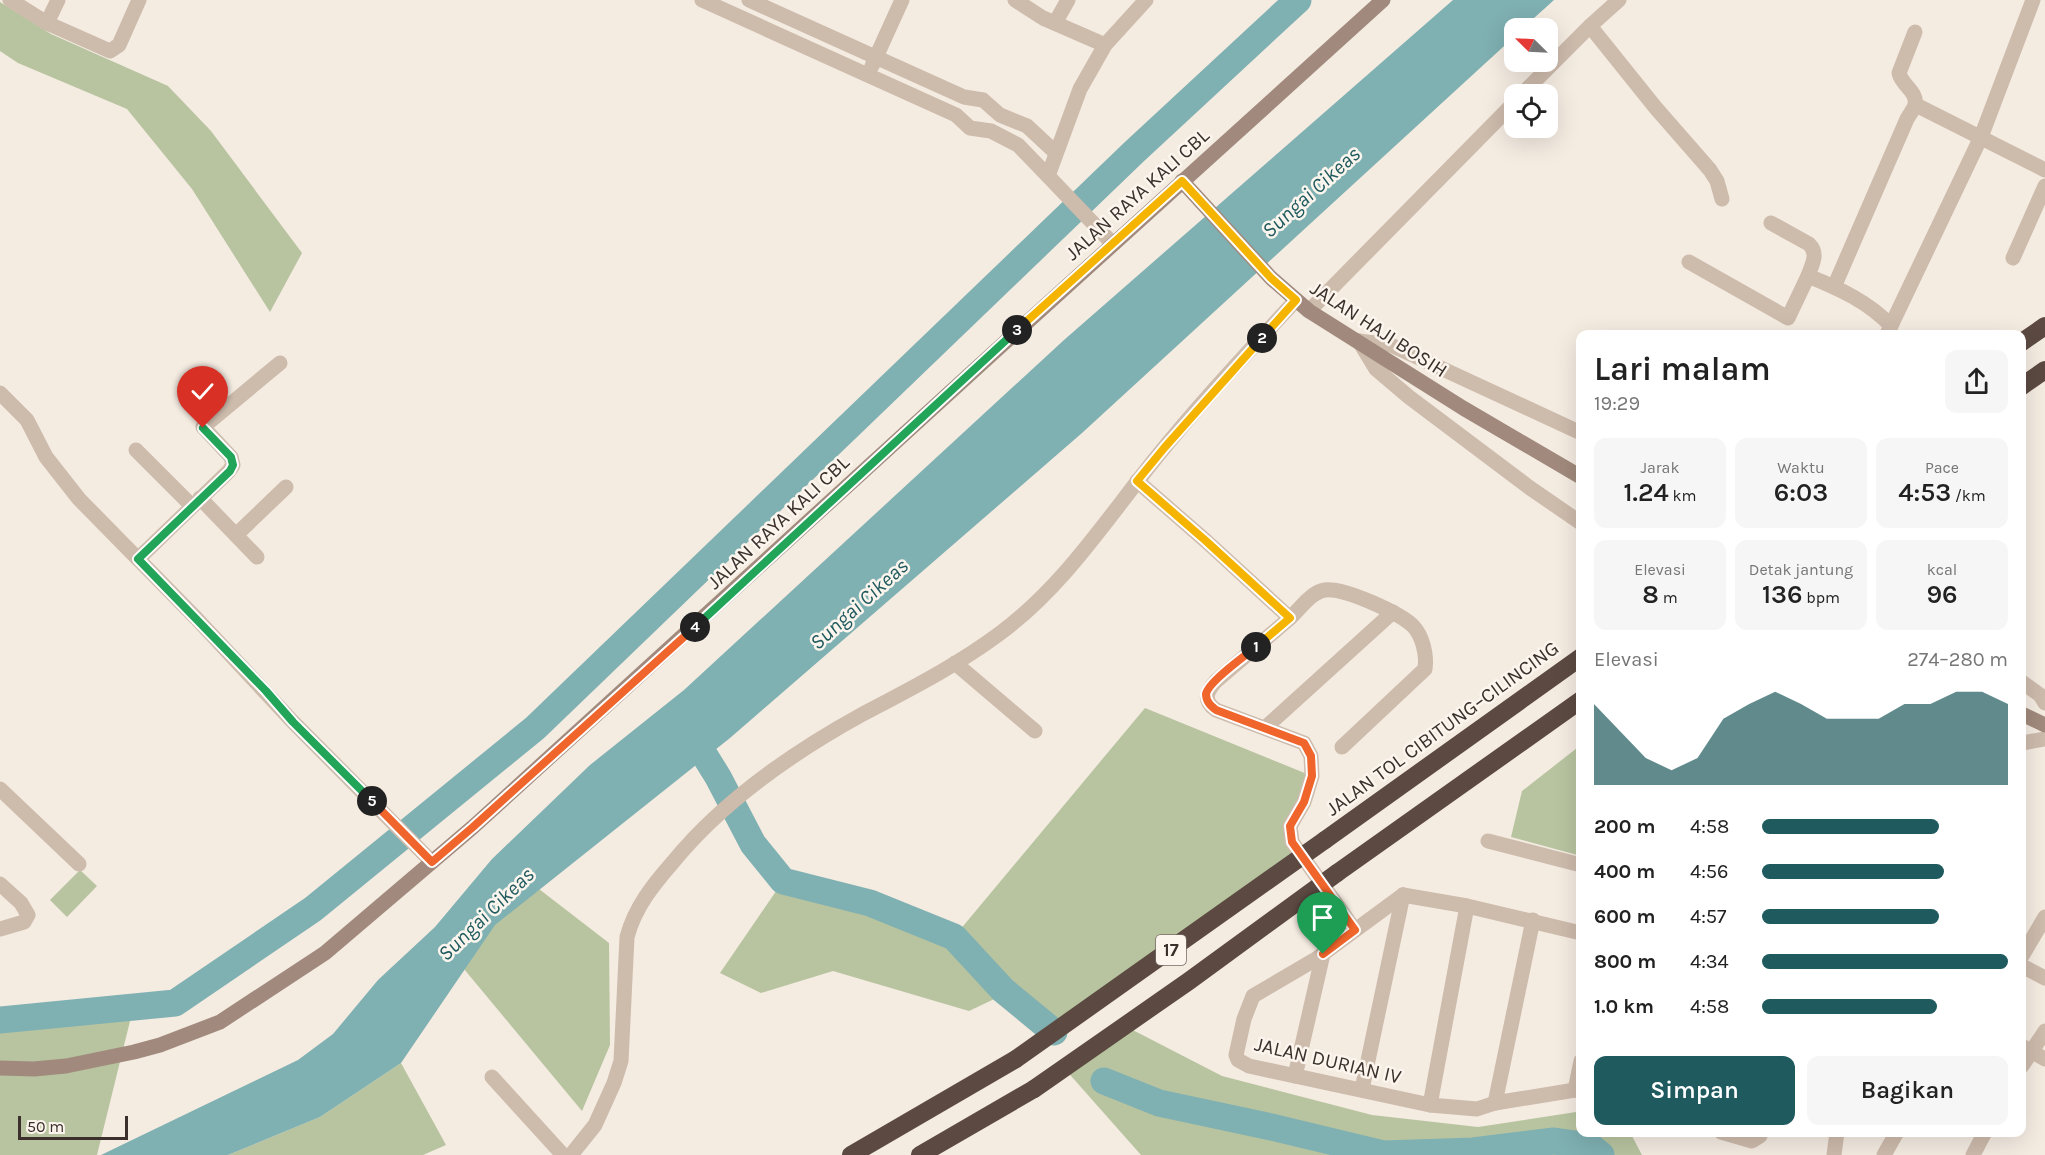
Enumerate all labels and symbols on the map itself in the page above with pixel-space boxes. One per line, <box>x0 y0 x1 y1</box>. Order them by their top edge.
north arrow <box>1504 18 1558 72</box>
street label: JALAN RAYA KALI CBL <box>1061 123 1214 265</box>
water label: Sungai Cikeas <box>1257 142 1365 242</box>
street label: JALAN HAJI BOSIH <box>1306 277 1451 382</box>
pin: 3 <box>1002 315 1032 345</box>
pin: 2 <box>1247 323 1277 353</box>
pin <box>177 366 228 428</box>
street label: JALAN RAYA KALI CBL <box>703 450 854 594</box>
water label: Sungai Cikeas <box>805 554 913 654</box>
pin: 4 <box>680 612 710 642</box>
pin: 1 <box>1241 632 1271 662</box>
street label: JALAN TOL CIBITUNG–CILINCING <box>1322 636 1563 821</box>
pin: 5 <box>357 786 387 816</box>
water label: Sungai Cikeas <box>433 862 539 966</box>
pin <box>1297 892 1348 954</box>
road number: 17 <box>1156 935 1186 965</box>
street label: JALAN DURIAN IV <box>1252 1032 1403 1089</box>
scale bar <box>18 1113 128 1140</box>

